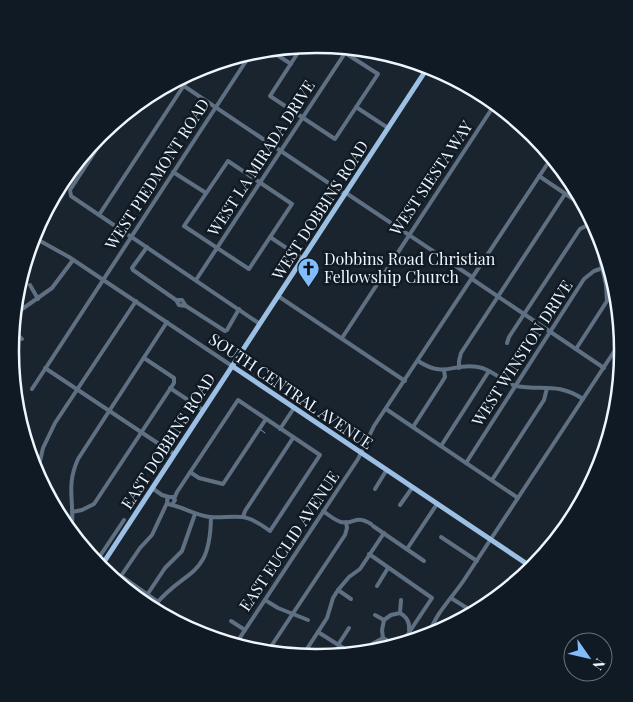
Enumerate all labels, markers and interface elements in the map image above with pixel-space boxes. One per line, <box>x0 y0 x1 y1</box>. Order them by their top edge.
street label: WEST LA MIRADA DRIVE <box>202 76 319 240</box>
street label: WEST PIEDMONT ROAD <box>99 94 213 254</box>
street label: WEST SIESTA WAY <box>384 116 477 240</box>
street label: WEST DOBBINS ROAD <box>266 136 373 284</box>
place label: Dobbins Road Christian Fellowship Church <box>324 248 496 287</box>
church icon: Dobbins Road Christian Fellowship Church <box>296 256 320 287</box>
street label: WEST WINSTON DRIVE <box>466 276 577 430</box>
street label: SOUTH CENTRAL AVENUE <box>205 328 377 453</box>
street label: EAST DOBBINS ROAD <box>116 369 219 513</box>
street label: EAST EUCLID AVENUE <box>234 467 343 615</box>
north arrow <box>563 632 613 682</box>
text: N <box>588 655 610 674</box>

